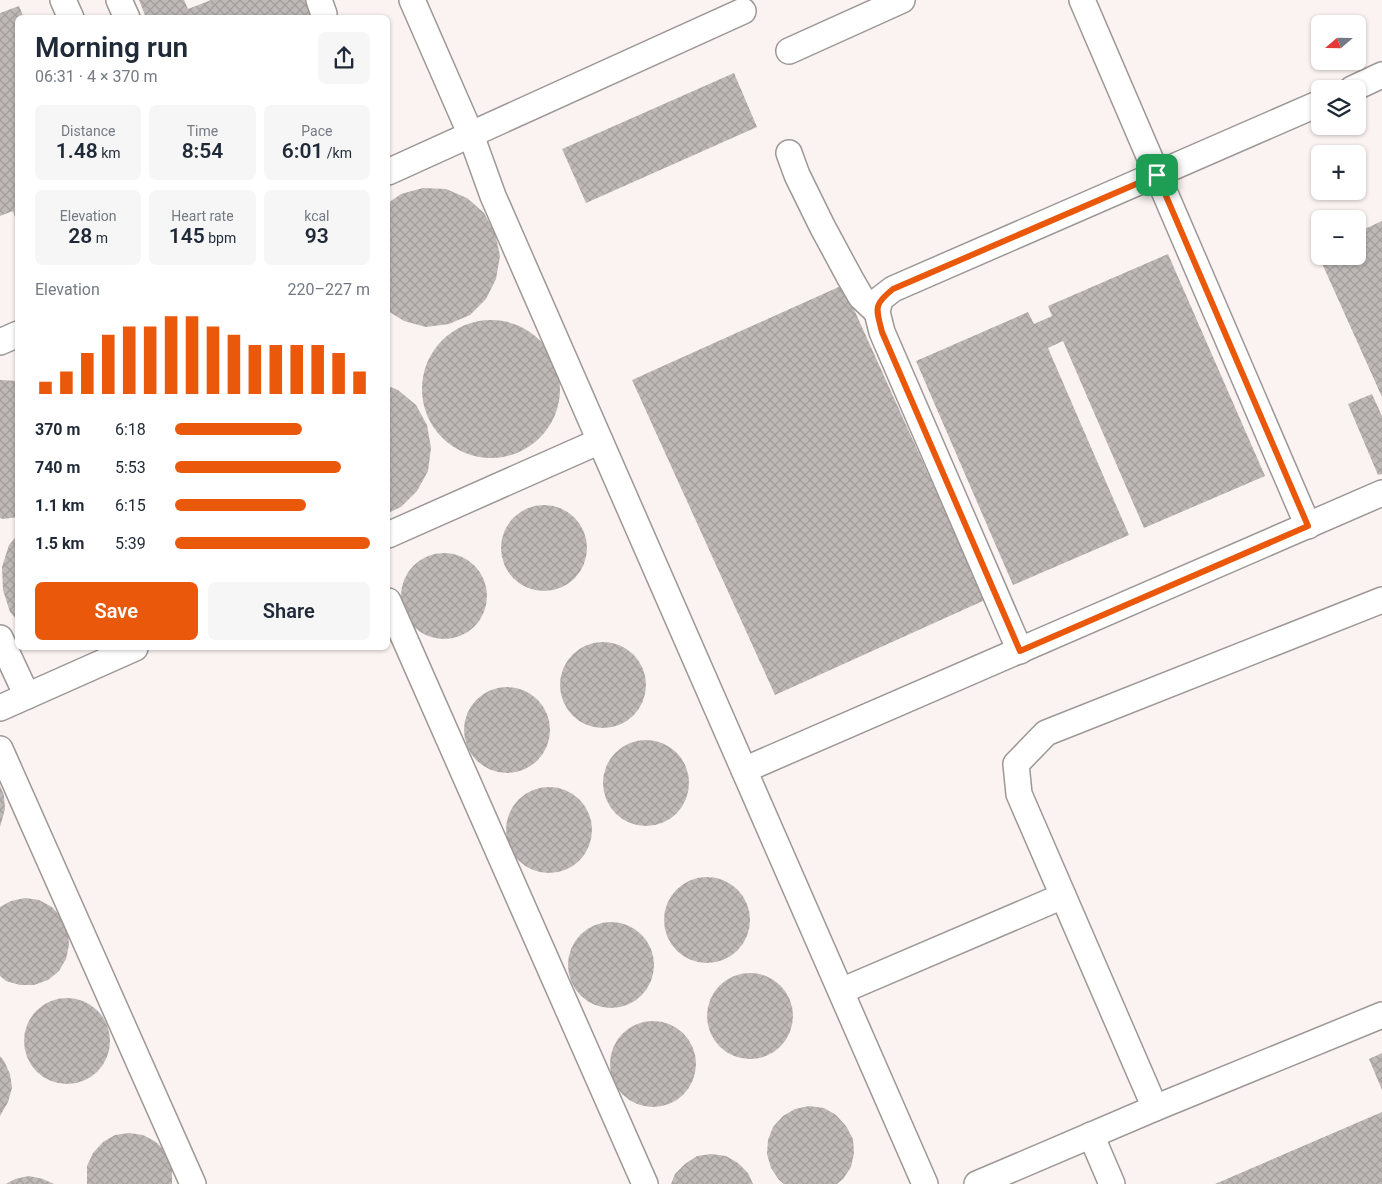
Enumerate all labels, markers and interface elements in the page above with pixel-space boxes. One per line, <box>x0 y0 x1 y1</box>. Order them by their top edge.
north arrow <box>1311 15 1366 70</box>
map controls <box>1311 15 1366 265</box>
text: Morning run <box>35 31 188 64</box>
button: share <box>318 32 370 84</box>
text: 06:31 · 4 × 370 m <box>35 67 157 86</box>
button: layers <box>1311 80 1366 135</box>
text: Distance <box>61 123 115 139</box>
text: Time <box>187 123 218 139</box>
text: Pace <box>301 123 332 139</box>
text: 1.48 <box>56 139 98 163</box>
text: 8:54 <box>182 139 223 163</box>
text: 6:01 <box>282 139 323 163</box>
text: km <box>98 145 121 161</box>
text: /km <box>323 145 352 161</box>
button: + <box>1311 145 1366 200</box>
pin <box>1136 154 1178 196</box>
icon: arrive <box>1143 161 1171 189</box>
text: Elevation <box>60 208 117 224</box>
text: Heart rate <box>171 208 234 224</box>
text: kcal <box>304 208 329 224</box>
button: − <box>1311 210 1366 265</box>
text: 28 <box>68 224 92 248</box>
text: 145 <box>169 224 205 248</box>
text: 93 <box>305 224 329 248</box>
text: m <box>92 230 108 246</box>
text: bpm <box>205 230 236 246</box>
text: Elevation <box>35 280 100 299</box>
text: 220–227 m <box>288 280 370 299</box>
text: 370 m <box>35 420 80 439</box>
text: 6:18 <box>115 420 146 439</box>
text: 740 m <box>35 458 80 477</box>
text: 5:53 <box>115 458 146 477</box>
text: 1.1 km <box>35 496 84 515</box>
text: 6:15 <box>115 496 146 515</box>
text: 1.5 km <box>35 534 84 553</box>
text: 5:39 <box>115 534 146 553</box>
button: Save <box>35 582 198 640</box>
button: Share <box>208 582 370 640</box>

